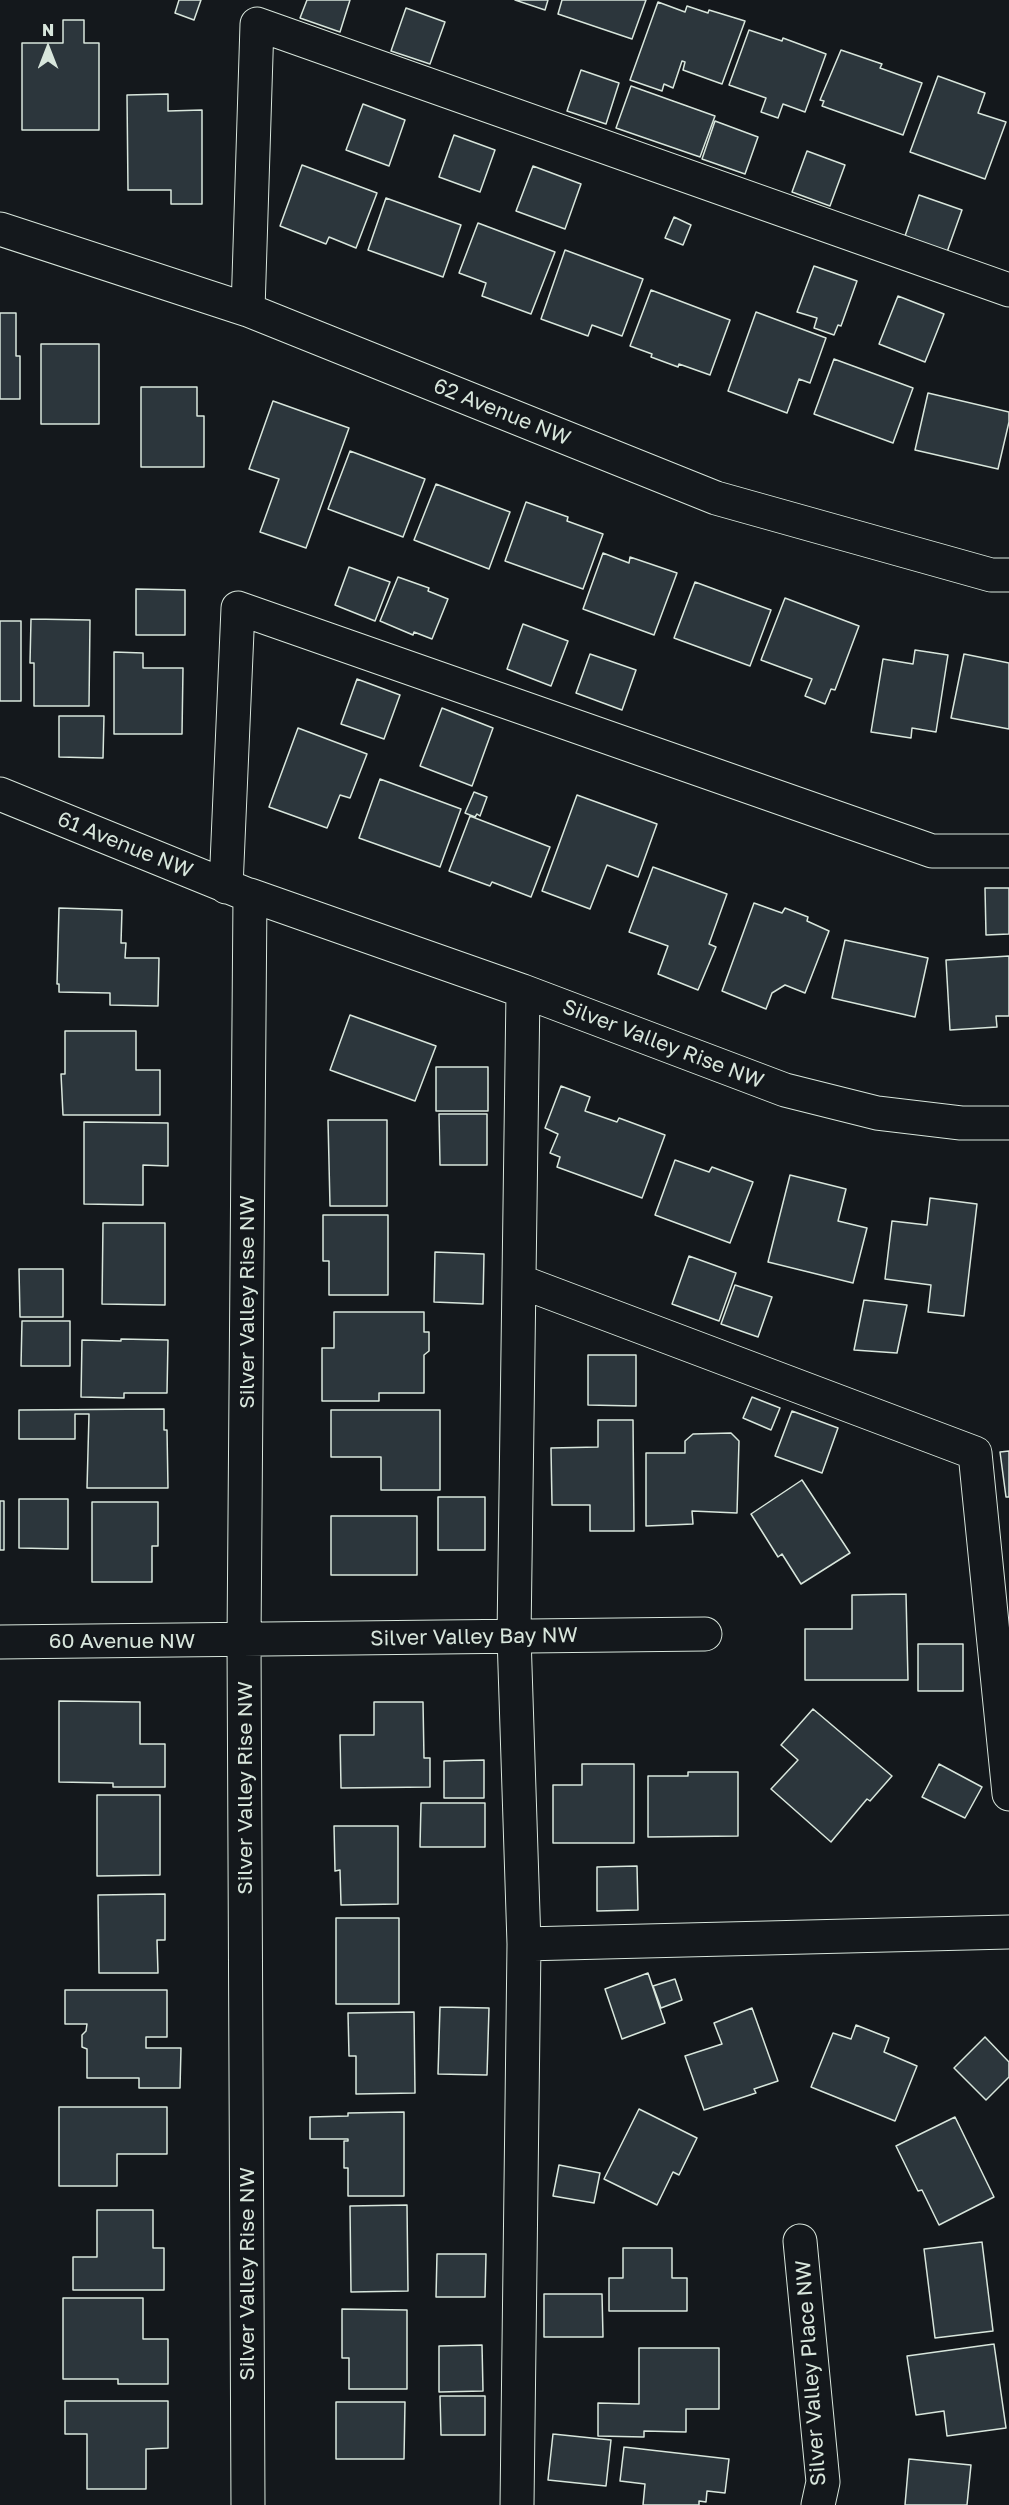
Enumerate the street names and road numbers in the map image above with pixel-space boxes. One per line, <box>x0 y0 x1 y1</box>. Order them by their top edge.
street label: 62 Avenue NW <box>430 373 574 451</box>
street label: 61 Avenue NW <box>54 806 196 884</box>
street label: Silver Valley Rise NW <box>559 994 767 1094</box>
street label: Silver Valley Rise NW <box>234 1195 260 1409</box>
street label: Silver Valley Bay NW <box>370 1623 578 1651</box>
street label: 60 Avenue NW <box>49 1628 195 1654</box>
street label: Silver Valley Rise NW <box>232 1681 258 1895</box>
street label: Silver Valley Rise NW <box>234 2167 260 2381</box>
street label: Silver Valley Place NW <box>791 2259 831 2487</box>

